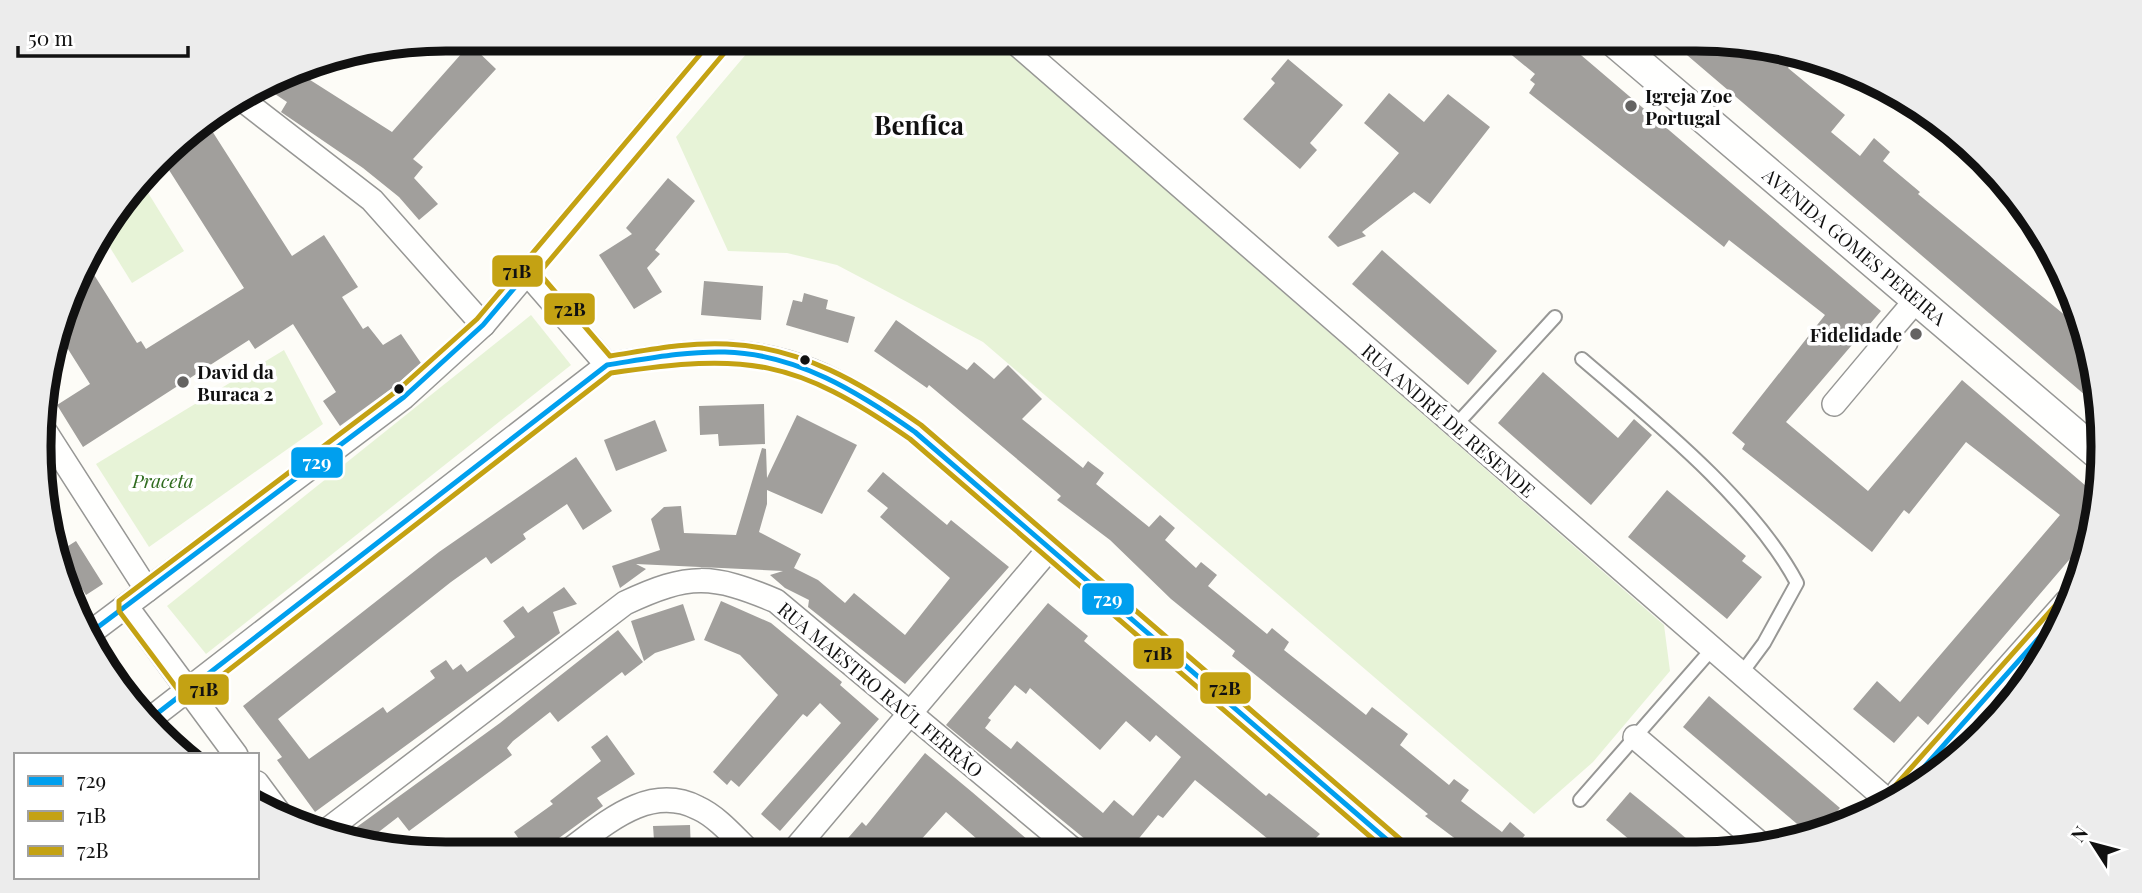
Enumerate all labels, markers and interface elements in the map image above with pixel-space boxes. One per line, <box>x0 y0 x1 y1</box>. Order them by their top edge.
scale bar <box>18 14 187 58</box>
text: 50 m <box>28 23 74 51</box>
place label: Igreja Zoe Portugal <box>1645 82 1732 130</box>
marker: Igreja Zoe Portugal <box>1623 98 1639 114</box>
district label: Benfica <box>874 107 964 142</box>
street label: AVENIDA GOMES PEREIRA <box>1757 161 1953 331</box>
line badge: 71B <box>491 254 544 288</box>
text: 71B <box>503 257 532 283</box>
line badge: 72B <box>543 292 596 326</box>
text: 72B <box>554 295 586 321</box>
place label: Fidelidade <box>1810 321 1902 347</box>
marker: Fidelidade <box>1908 326 1924 342</box>
street label: RUA ANDRÉ DE RESENDE <box>1357 337 1541 503</box>
unlabelled marker <box>798 353 812 367</box>
place label: David da Buraca 2 <box>197 358 274 406</box>
marker: David da Buraca 2 <box>175 374 191 390</box>
unlabelled marker <box>392 382 406 396</box>
line badge: 729 <box>290 446 344 479</box>
text: 729 <box>302 448 332 474</box>
park label: Praceta <box>131 467 194 493</box>
line badge: 729 <box>1081 582 1135 616</box>
text: 729 <box>1093 585 1123 611</box>
street label: RUA MAESTRO RAÚL FERRÃO <box>773 595 989 783</box>
line badge: 71B <box>1132 637 1185 670</box>
text: 71B <box>1144 639 1173 665</box>
line badge: 72B <box>1199 671 1252 705</box>
line badge: 71B <box>177 673 230 706</box>
text: 72B <box>1209 674 1241 700</box>
text: 71B <box>190 675 219 701</box>
legend <box>14 753 259 879</box>
text: 729 <box>77 765 106 793</box>
text: 71B <box>77 800 106 828</box>
north arrow <box>2058 809 2128 879</box>
text: N <box>2064 820 2093 847</box>
text: 72B <box>77 835 109 863</box>

